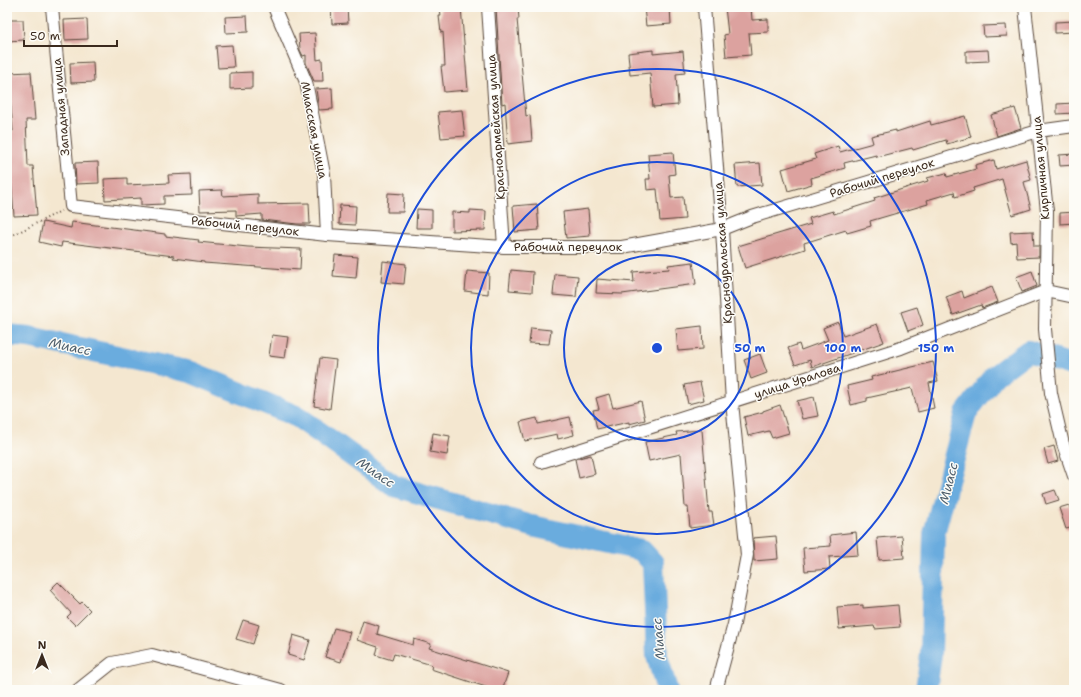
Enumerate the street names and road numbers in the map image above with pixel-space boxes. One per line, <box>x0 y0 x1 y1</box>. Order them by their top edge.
street label: Красноармейская улица <box>483 53 509 200</box>
street label: Западная улица <box>49 57 73 157</box>
street label: Миасская улица <box>297 80 331 181</box>
street label: Кирпичная улица <box>1028 115 1054 220</box>
street label: Рабочий переулок <box>828 154 937 201</box>
street label: Красноуральская улица <box>710 181 736 324</box>
street label: Рабочий переулок <box>190 212 300 240</box>
street label: Рабочий переулок <box>514 239 623 255</box>
street label: улица Уралова <box>752 359 843 402</box>

